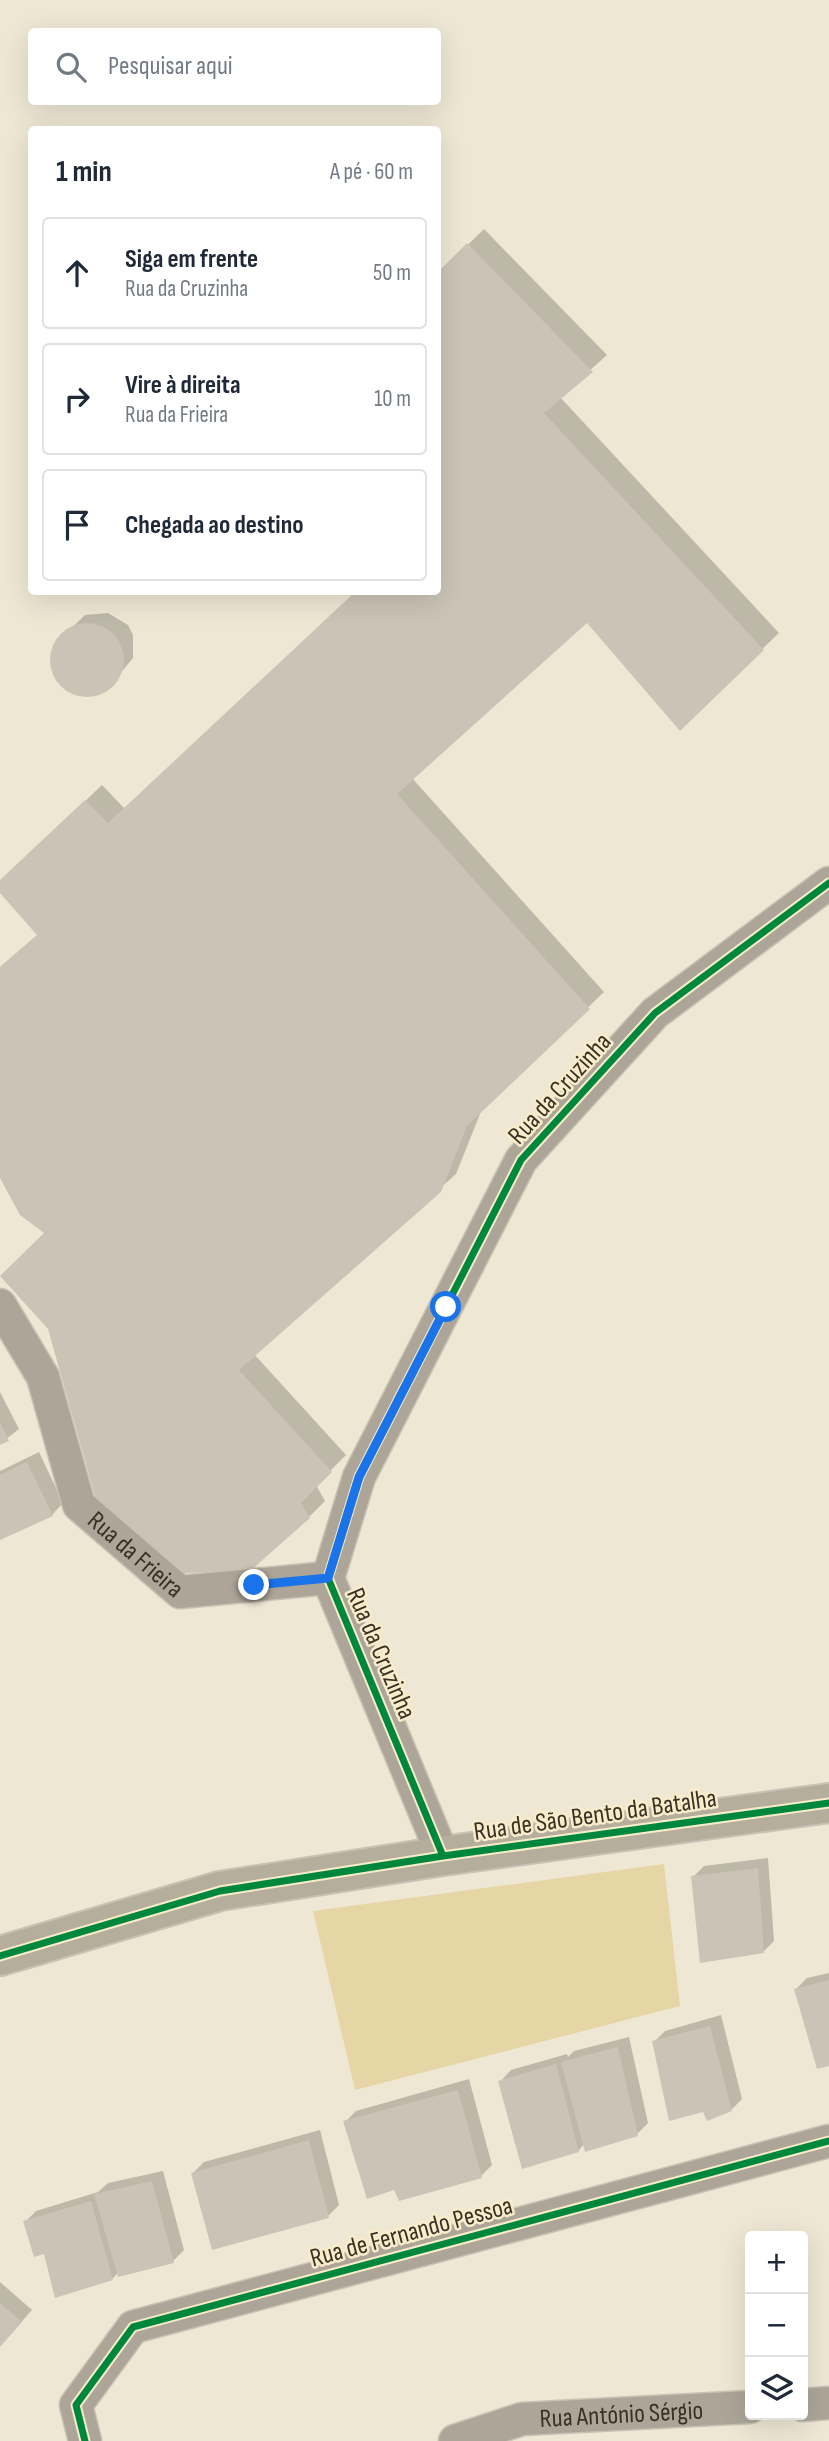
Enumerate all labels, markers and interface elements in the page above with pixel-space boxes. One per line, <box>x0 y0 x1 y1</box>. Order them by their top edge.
search box <box>28 28 441 105</box>
icon: search <box>52 48 90 86</box>
text: Pesquisar aqui <box>108 51 233 82</box>
text: 1 min <box>56 154 112 190</box>
text: A pé · 60 m <box>330 158 413 186</box>
text: Siga em frente <box>125 244 258 275</box>
icon: ahead <box>58 254 96 292</box>
text: 50 m <box>373 259 411 287</box>
text: Rua da Cruzinha <box>125 275 248 303</box>
text: Vire à direita <box>125 370 241 401</box>
icon: right <box>58 380 96 418</box>
text: 10 m <box>374 385 411 413</box>
text: Rua da Frieira <box>125 401 228 429</box>
icon: arrive <box>58 506 96 544</box>
text: Chegada ao destino <box>125 510 304 541</box>
street label: Rua da Cruzinha <box>502 1027 618 1151</box>
route start <box>430 1291 461 1322</box>
street label: Rua da Frieira <box>81 1505 189 1605</box>
route end <box>238 1569 269 1600</box>
street label: Rua da Cruzinha <box>339 1583 422 1724</box>
street label: Rua de São Bento da Batalha <box>472 1783 719 1848</box>
street label: Rua de Fernando Pessoa <box>307 2190 516 2274</box>
map controls <box>745 2231 808 2420</box>
button: + <box>745 2231 808 2294</box>
button: − <box>745 2294 808 2357</box>
button: layers <box>745 2357 808 2420</box>
street label: Rua António Sérgio <box>539 2395 704 2435</box>

